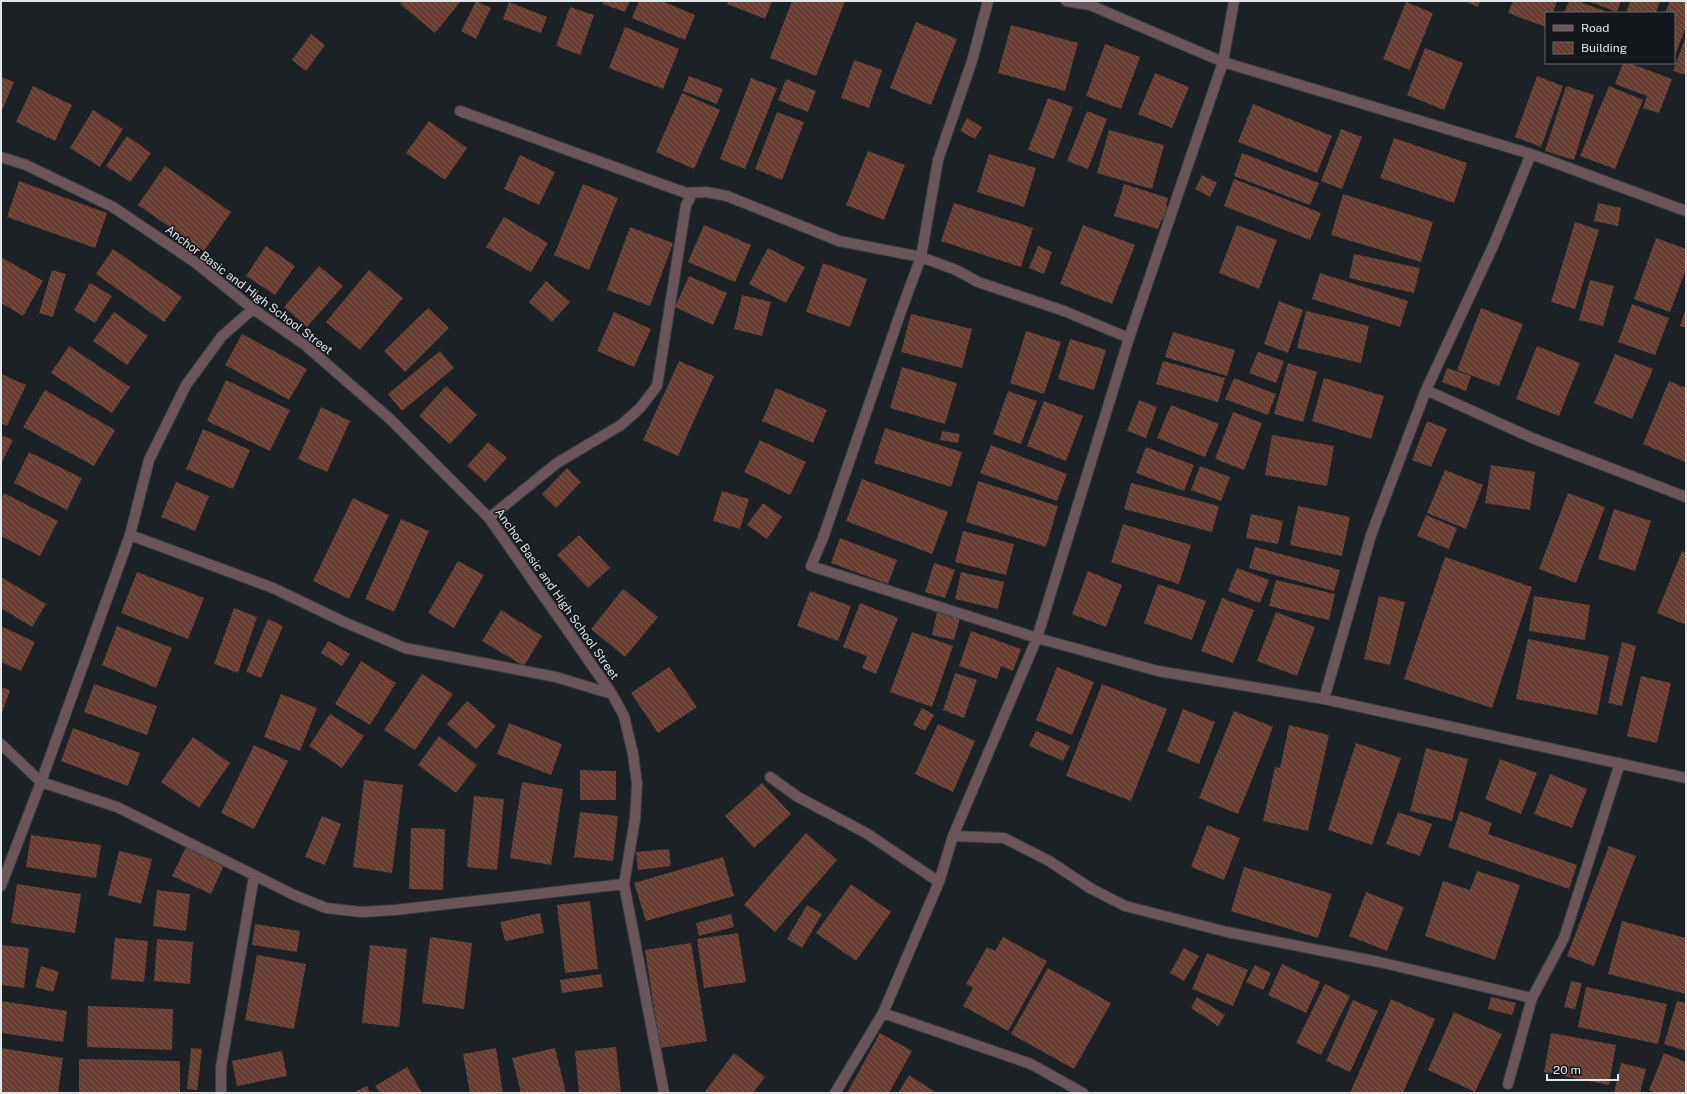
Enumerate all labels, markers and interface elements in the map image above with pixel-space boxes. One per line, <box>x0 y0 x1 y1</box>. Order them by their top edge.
legend <box>1545 12 1675 64</box>
text: Road <box>1581 21 1609 35</box>
text: Building <box>1581 41 1627 55</box>
street label: Anchor Basic and High School Street <box>163 222 336 358</box>
street label: Anchor Basic and High School Street <box>492 506 622 683</box>
scale bar <box>1547 1056 1618 1082</box>
text: 20 m <box>1553 1063 1581 1077</box>

